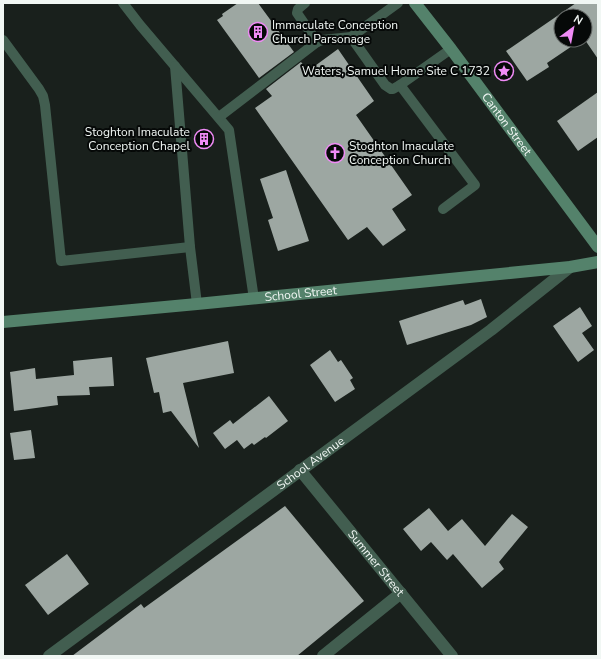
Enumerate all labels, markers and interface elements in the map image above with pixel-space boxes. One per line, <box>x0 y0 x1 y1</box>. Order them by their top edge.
north arrow <box>553 8 593 48</box>
text: N <box>571 11 586 28</box>
place label: Immaculate Conception Church Parsonage <box>272 17 398 47</box>
building icon: Immaculate Conception Church Parsonage <box>247 21 269 43</box>
place icon: Waters, Samuel Home Site C 1732 <box>493 60 515 82</box>
place label: Waters, Samuel Home Site C 1732 <box>302 63 490 79</box>
street label: Canton Street <box>478 89 536 160</box>
place label: Stoghton Imaculate Conception Chapel <box>85 124 190 154</box>
building icon: Stoghton Imaculate Conception Chapel <box>193 128 215 150</box>
place label: Stoghton Imaculate Conception Church <box>349 138 454 168</box>
church icon: Stoghton Imaculate Conception Church <box>324 142 346 164</box>
street label: School Street <box>264 282 338 305</box>
street label: School Avenue <box>273 433 348 493</box>
street label: Summer Street <box>344 526 408 600</box>

